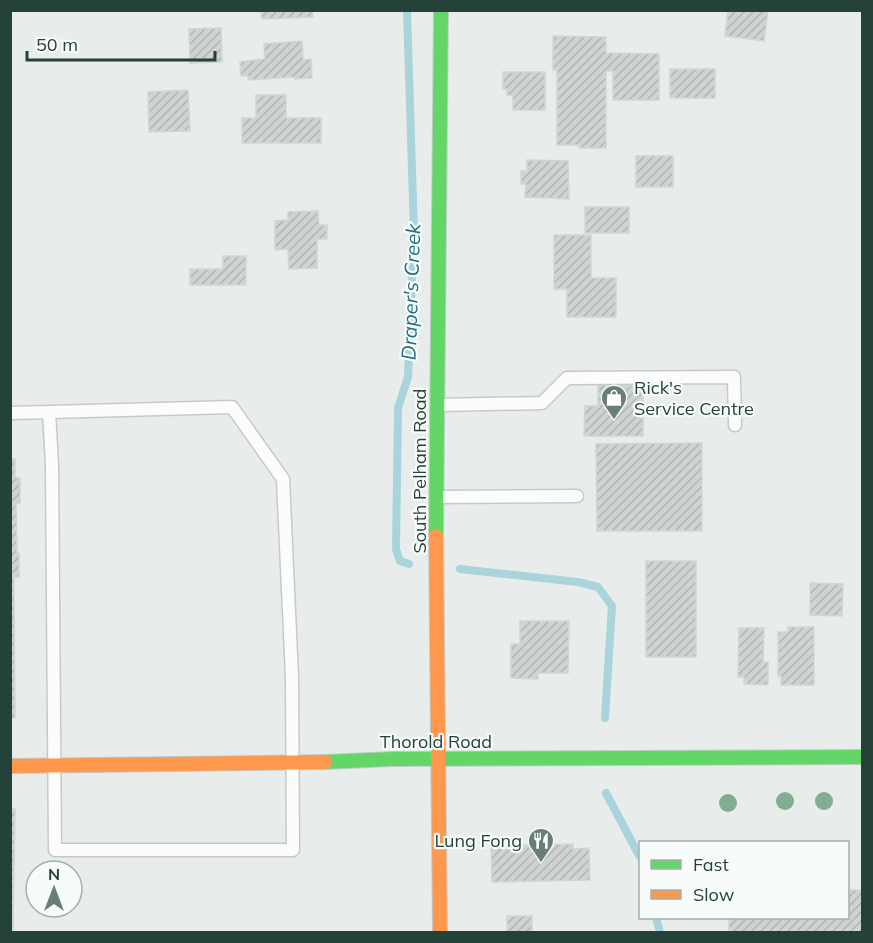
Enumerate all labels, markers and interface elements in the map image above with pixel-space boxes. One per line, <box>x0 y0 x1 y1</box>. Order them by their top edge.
scale bar <box>27 24 214 62</box>
text: 50 m <box>36 33 78 56</box>
water label: Draper's Creek <box>396 223 425 361</box>
place label: Rick's Service Centre <box>634 376 754 420</box>
shop icon: Rick's Service Centre <box>599 383 629 421</box>
street label: South Pelham Road <box>408 389 431 553</box>
street label: Thorold Road <box>380 730 492 753</box>
restaurant icon: Lung Fong <box>526 826 556 864</box>
place label: Lung Fong <box>434 829 522 852</box>
legend <box>639 841 849 919</box>
text: Fast <box>693 853 729 876</box>
north arrow <box>24 859 84 919</box>
text: N <box>48 864 60 884</box>
text: Slow <box>693 883 735 906</box>

